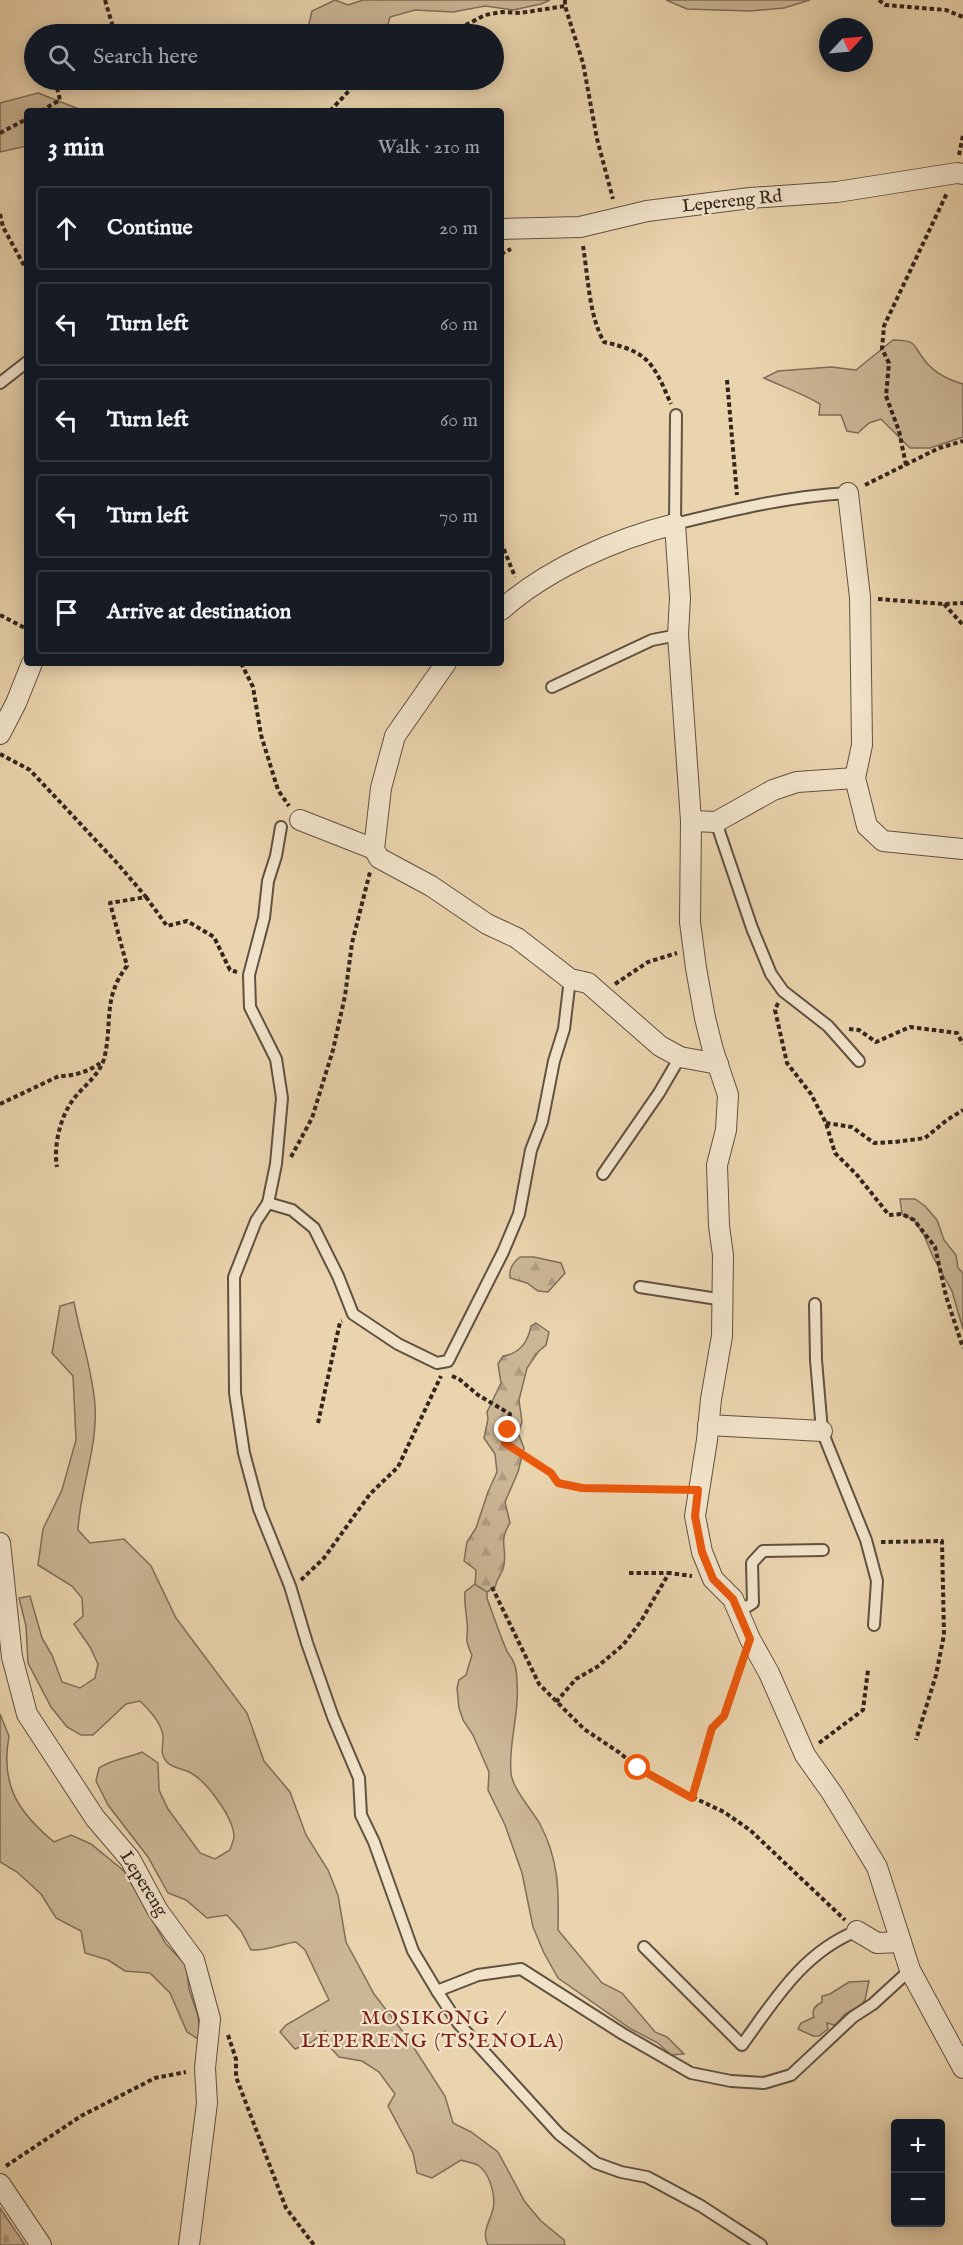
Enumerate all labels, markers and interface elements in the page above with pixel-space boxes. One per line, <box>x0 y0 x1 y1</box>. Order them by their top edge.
north arrow <box>819 18 873 72</box>
search box <box>24 24 504 90</box>
icon: search <box>45 41 78 74</box>
text: Search here <box>93 43 198 71</box>
text: 3 min <box>48 131 104 164</box>
text: Walk · 210 m <box>378 135 480 160</box>
street label: Lepereng Rd <box>681 185 784 219</box>
icon: ahead <box>50 212 83 245</box>
text: Continue <box>107 214 193 242</box>
text: 20 m <box>439 216 478 241</box>
icon: left <box>50 308 83 341</box>
text: Turn left <box>107 310 189 338</box>
text: 60 m <box>440 312 478 337</box>
icon: left <box>50 404 83 437</box>
text: Turn left <box>107 406 189 434</box>
text: 60 m <box>440 408 478 433</box>
icon: left <box>50 500 83 533</box>
text: Turn left <box>107 502 189 530</box>
text: 70 m <box>439 504 478 529</box>
icon: arrive <box>50 596 83 629</box>
text: Arrive at destination <box>107 598 291 626</box>
route end <box>494 1416 520 1442</box>
route start <box>624 1754 650 1780</box>
street label: Lepereng <box>114 1847 172 1921</box>
district label: MOSIKONG / LEPERENG (TS'ENOLA) <box>301 2006 565 2054</box>
map controls <box>891 2119 945 2227</box>
button: + <box>891 2119 945 2173</box>
button: − <box>891 2173 945 2227</box>

